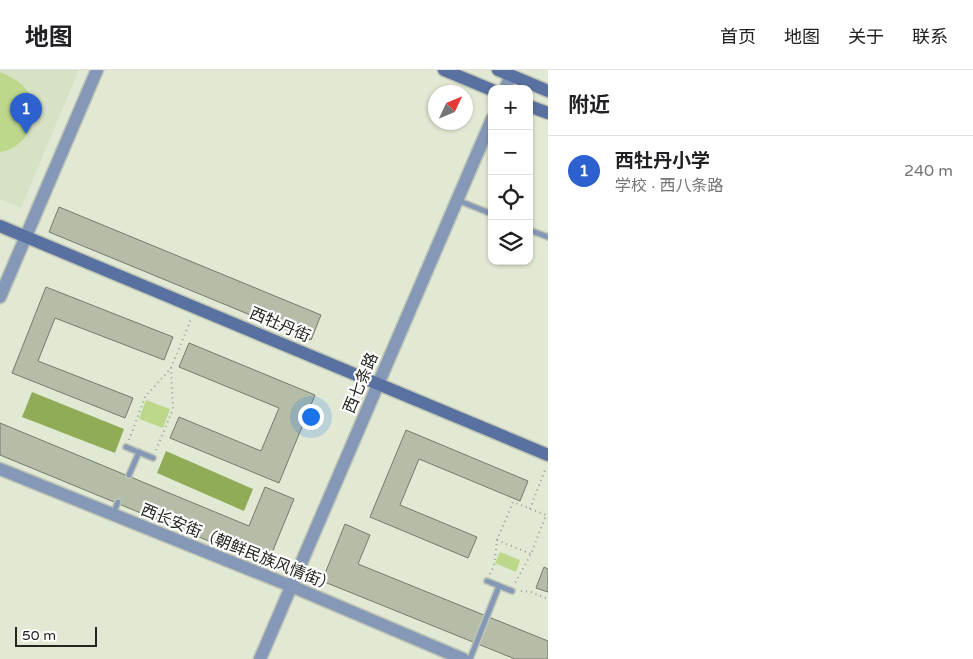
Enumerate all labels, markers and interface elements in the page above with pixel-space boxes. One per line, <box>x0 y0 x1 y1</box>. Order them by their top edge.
text: 地图 <box>25 23 73 52</box>
text: 首页 <box>720 26 756 48</box>
text: 地图 <box>784 26 820 48</box>
text: 关于 <box>848 26 884 48</box>
text: 联系 <box>912 26 948 48</box>
north arrow <box>428 85 473 130</box>
map controls <box>488 85 533 265</box>
button: + <box>488 85 533 130</box>
pin: 1 <box>10 93 42 134</box>
text: 附近 <box>568 93 610 118</box>
button: − <box>488 130 533 175</box>
text: 西牡丹小学 <box>615 150 710 172</box>
text: 1 <box>579 161 589 181</box>
text: 240 m <box>904 161 953 181</box>
button: locate <box>488 175 533 220</box>
text: 学校 · 西八条路 <box>615 176 723 196</box>
button: layers <box>488 220 533 265</box>
street label: 西牡丹街 <box>247 303 313 347</box>
street label: 西七条路 <box>339 350 383 416</box>
your location <box>298 404 324 430</box>
street label: 西长安街（朝鲜民族风情街） <box>138 500 338 596</box>
scale bar <box>15 624 98 647</box>
text: 50 m <box>22 627 56 644</box>

